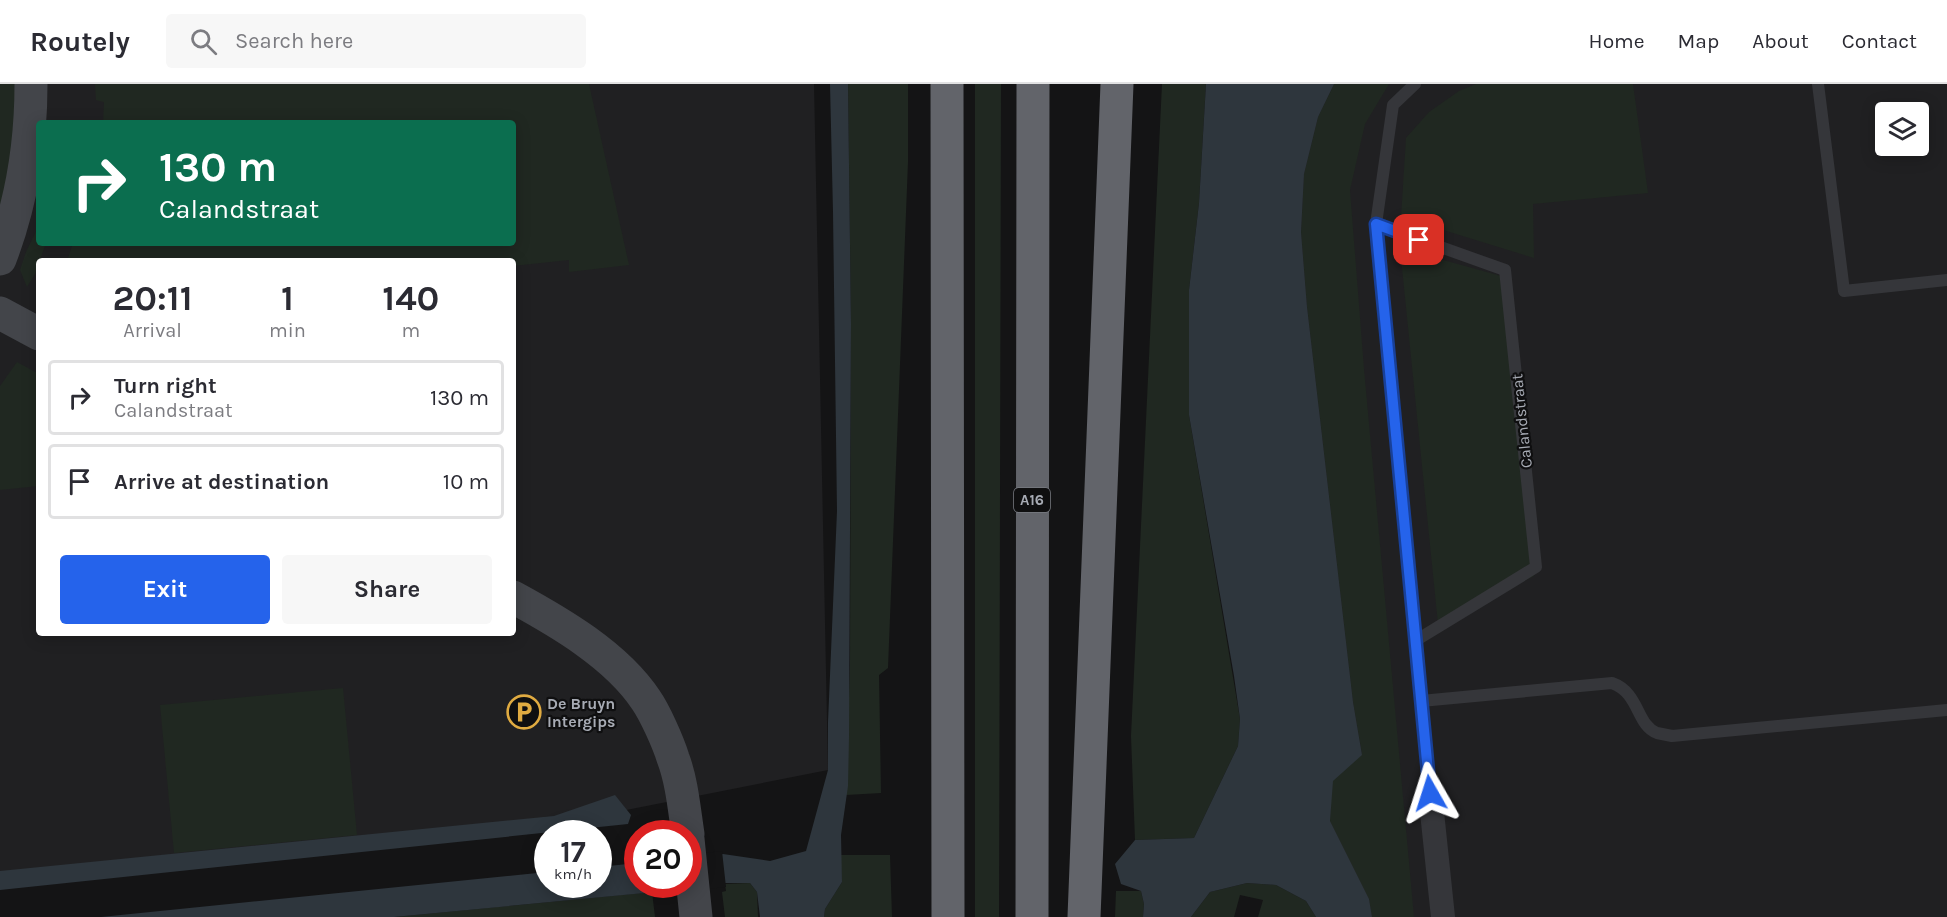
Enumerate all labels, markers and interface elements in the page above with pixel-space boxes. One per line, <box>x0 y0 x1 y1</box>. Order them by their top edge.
search box <box>166 14 586 68</box>
text: Routely <box>30 25 130 58</box>
icon: search <box>187 25 220 58</box>
text: Search here <box>235 28 353 54</box>
text: Home <box>1589 29 1645 53</box>
text: Map <box>1678 29 1719 53</box>
text: About <box>1752 29 1809 53</box>
text: Contact <box>1842 29 1917 53</box>
map controls <box>1875 102 1929 156</box>
button: layers <box>1875 102 1929 156</box>
text: 130 m <box>159 142 277 192</box>
icon: right <box>60 144 138 222</box>
text: Calandstraat <box>159 193 319 225</box>
pin <box>1393 214 1444 265</box>
icon: arrive <box>1402 223 1435 256</box>
text: 20:11 <box>113 277 192 319</box>
text: 1 <box>281 277 294 319</box>
text: 140 <box>382 277 439 319</box>
text: Arrival <box>123 319 182 342</box>
text: min <box>269 319 306 342</box>
text: m <box>402 319 420 342</box>
text: Turn right <box>114 373 217 399</box>
street label: Calandstraat <box>1507 373 1536 469</box>
icon: right <box>63 381 96 414</box>
text: 130 m <box>430 385 489 411</box>
text: Calandstraat <box>114 399 233 422</box>
icon: arrive <box>63 465 96 498</box>
text: Arrive at destination <box>114 469 329 495</box>
text: 10 m <box>443 469 489 495</box>
road number: A16 <box>1014 488 1050 512</box>
button: Exit <box>60 555 270 624</box>
button: Share <box>282 555 492 624</box>
parking icon: De Bruyn Intergips <box>506 694 542 730</box>
place label: De Bruyn Intergips <box>547 694 616 731</box>
position arrow <box>1398 761 1462 825</box>
speed limit sign: 20 <box>624 820 702 898</box>
text: 17 <box>560 834 586 870</box>
text: km/h <box>554 865 592 883</box>

